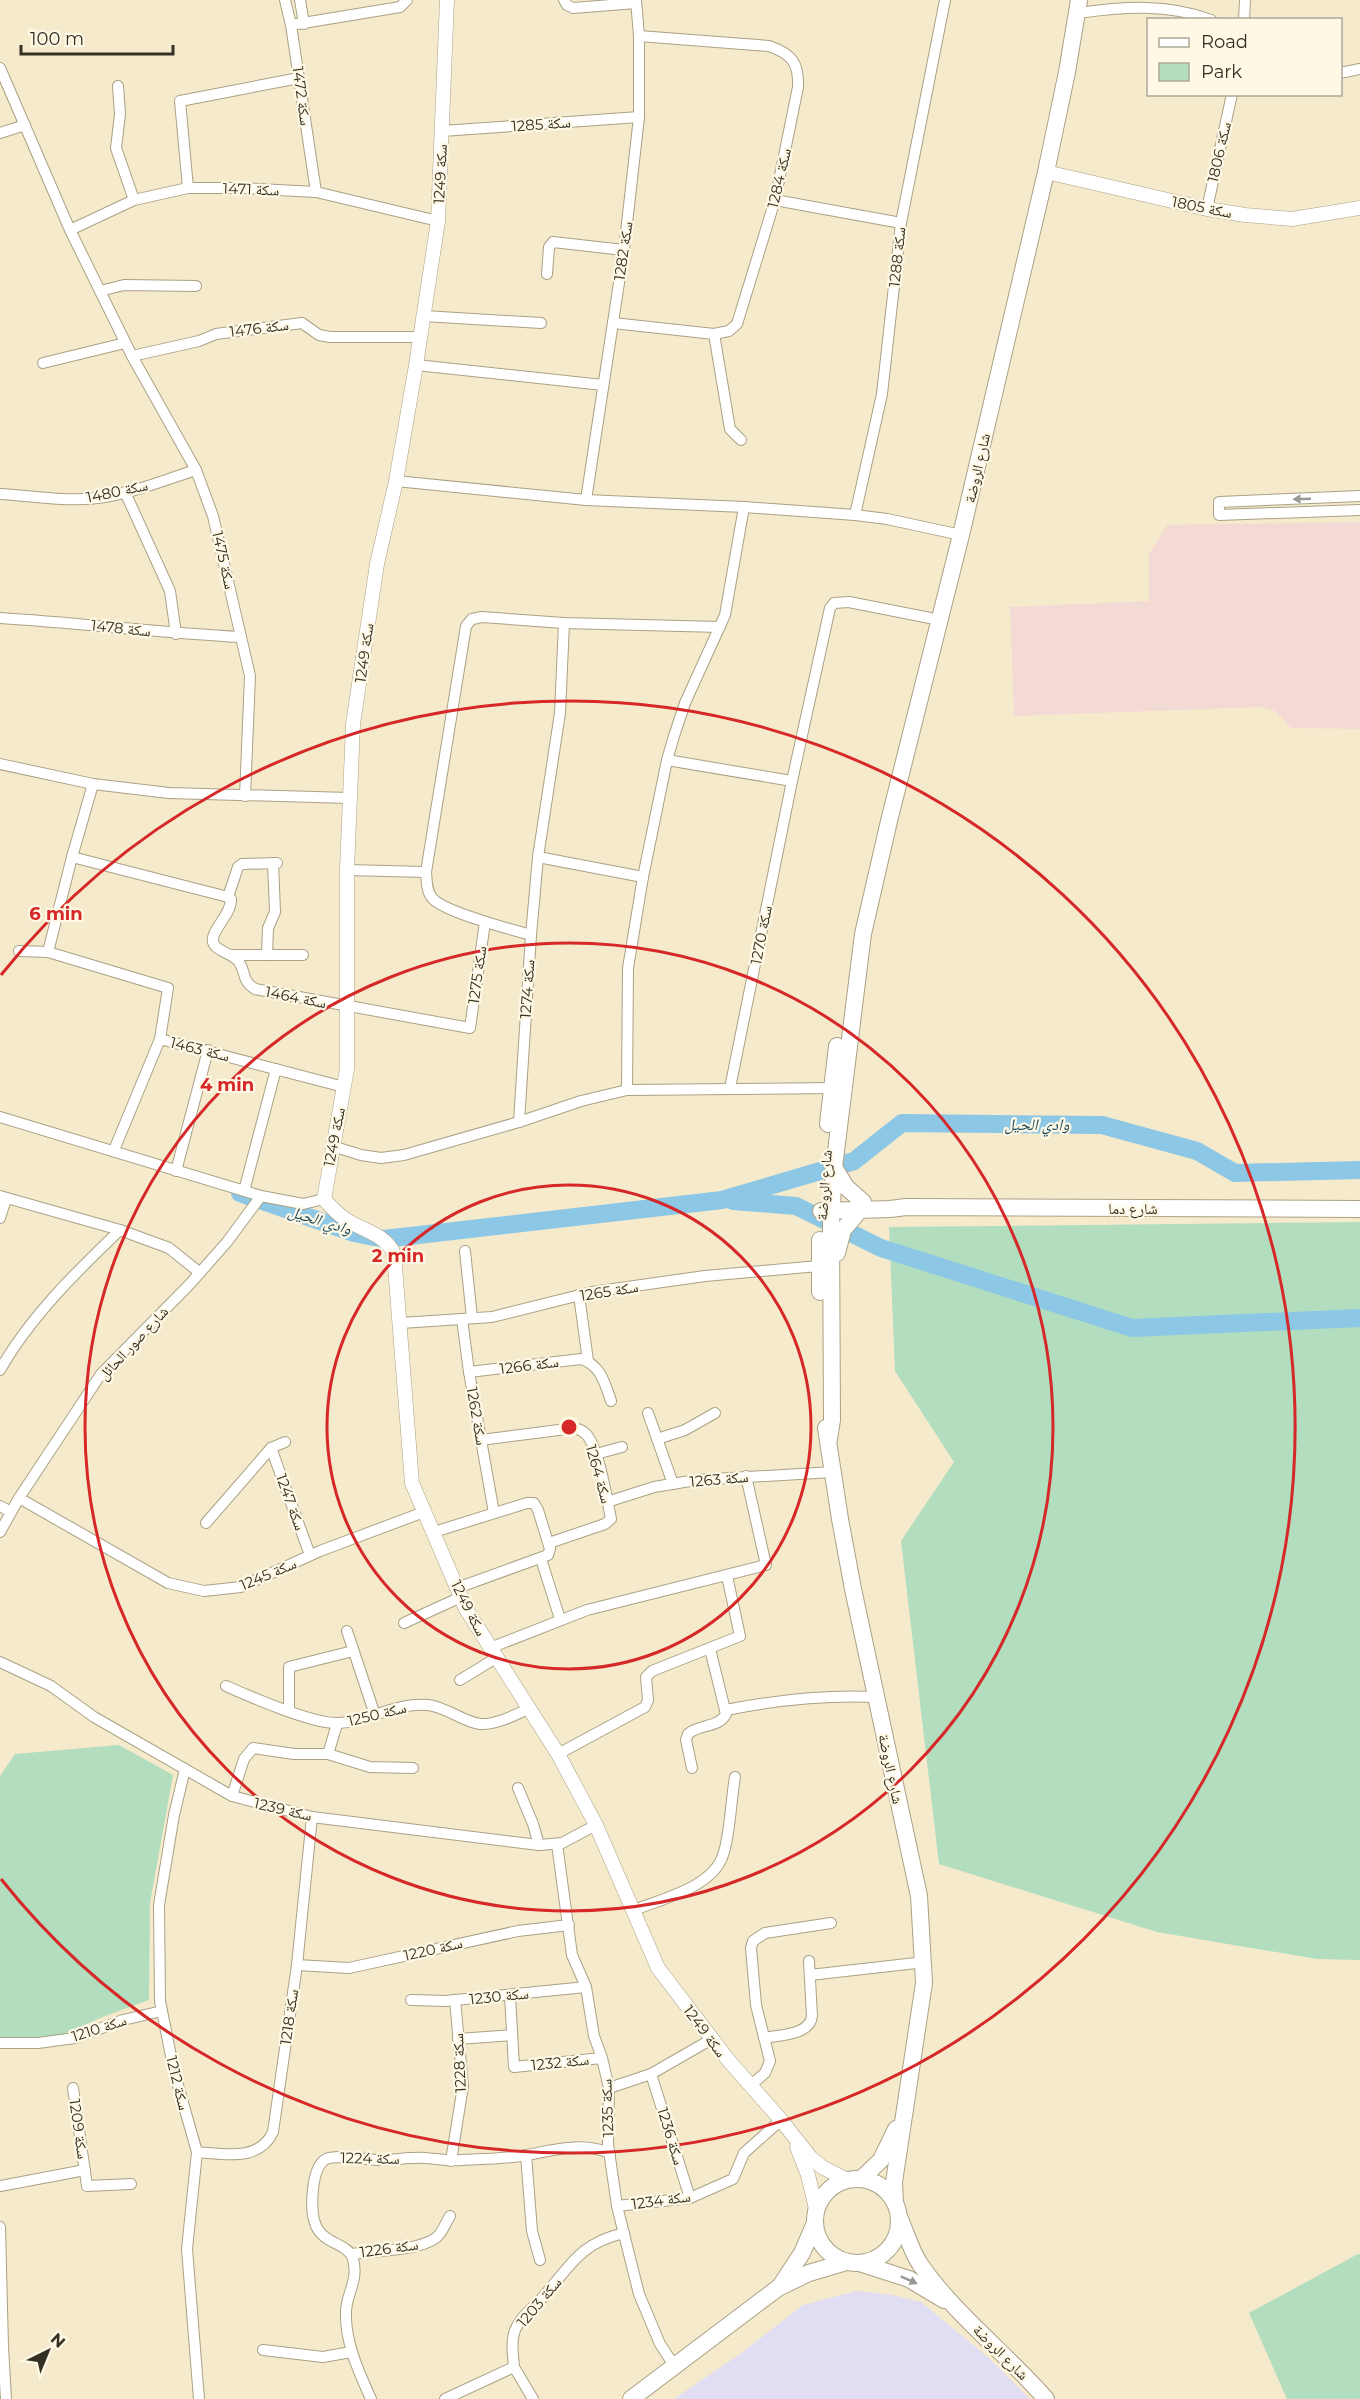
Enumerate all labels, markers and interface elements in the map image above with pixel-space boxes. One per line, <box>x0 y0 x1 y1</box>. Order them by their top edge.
scale bar <box>21 18 172 56</box>
legend <box>1147 18 1342 96</box>
text: 100 m <box>30 28 84 50</box>
text: Road <box>1201 31 1248 53</box>
text: Park <box>1201 61 1242 83</box>
street label: سكة 1472 <box>288 65 316 127</box>
street label: سكة 1285 <box>511 112 571 136</box>
street label: سكة 1806 <box>1203 120 1235 184</box>
street label: سكة 1249 <box>429 143 451 204</box>
street label: سكة 1284 <box>763 146 795 210</box>
street label: سكة 1471 <box>222 179 280 199</box>
street label: سكة 1805 <box>1170 192 1234 222</box>
street label: سكة 1282 <box>609 220 637 282</box>
street label: سكة 1288 <box>884 226 910 288</box>
street label: سكة 1476 <box>228 315 290 341</box>
street label: شارع الروضة <box>960 431 995 505</box>
street label: سكة 1480 <box>84 475 150 507</box>
one-way arrow <box>1292 494 1311 503</box>
street label: سكة 1475 <box>208 529 240 591</box>
street label: سكة 1478 <box>90 615 152 641</box>
street label: سكة 1249 <box>350 622 378 684</box>
text: 6 min <box>29 903 83 925</box>
street label: سكة 1270 <box>746 904 776 966</box>
street label: سكة 1275 <box>464 945 490 1005</box>
street label: سكة 1274 <box>515 959 539 1019</box>
street label: سكة 1464 <box>264 982 328 1012</box>
street label: سكة 1463 <box>168 1032 232 1066</box>
text: 4 min <box>200 1074 254 1096</box>
street label: سكة 1249 <box>319 1106 349 1168</box>
water label: وادي الحيل <box>1004 1115 1070 1137</box>
street label: شارع الروضة <box>812 1149 837 1221</box>
street label: شارع دما <box>1108 1199 1158 1219</box>
water label: وادي الحيل <box>285 1201 354 1242</box>
text: 2 min <box>372 1245 424 1267</box>
street label: سكة 1265 <box>578 1277 640 1305</box>
street label: شارع صور الحائل <box>94 1302 173 1385</box>
street label: سكة 1266 <box>498 1352 560 1378</box>
street label: سكة 1262 <box>463 1385 492 1447</box>
centre of rings <box>559 1417 579 1437</box>
street label: سكة 1264 <box>582 1442 616 1506</box>
street label: سكة 1263 <box>689 1467 749 1491</box>
street label: سكة 1247 <box>272 1471 310 1533</box>
street label: سكة 1245 <box>237 1554 299 1594</box>
street label: سكة 1249 <box>447 1577 491 1639</box>
street label: سكة 1250 <box>346 1698 408 1730</box>
street label: شارع الروضة <box>873 1732 908 1806</box>
street label: سكة 1239 <box>252 1793 314 1825</box>
street label: سكة 1220 <box>402 1933 464 1965</box>
street label: سكة 1230 <box>468 1983 530 2009</box>
street label: سكة 1218 <box>276 1988 302 2046</box>
street label: سكة 1249 <box>679 2001 731 2061</box>
street label: سكة 1210 <box>69 2010 129 2046</box>
street label: سكة 1228 <box>448 2033 470 2093</box>
street label: سكة 1232 <box>530 2049 590 2074</box>
street label: سكة 1212 <box>162 2054 194 2112</box>
street label: سكة 1235 <box>596 2078 618 2137</box>
street label: سكة 1209 <box>65 2098 93 2160</box>
street label: سكة 1236 <box>653 2105 689 2167</box>
street label: سكة 1224 <box>340 2148 400 2168</box>
street label: سكة 1234 <box>630 2186 692 2214</box>
street label: سكة 1226 <box>358 2234 420 2262</box>
street label: سكة 1203 <box>513 2273 566 2331</box>
one-way arrow <box>900 2275 918 2285</box>
street label: شارع الروضة <box>969 2320 1033 2385</box>
north arrow <box>18 2321 78 2381</box>
text: N <box>47 2329 69 2352</box>

